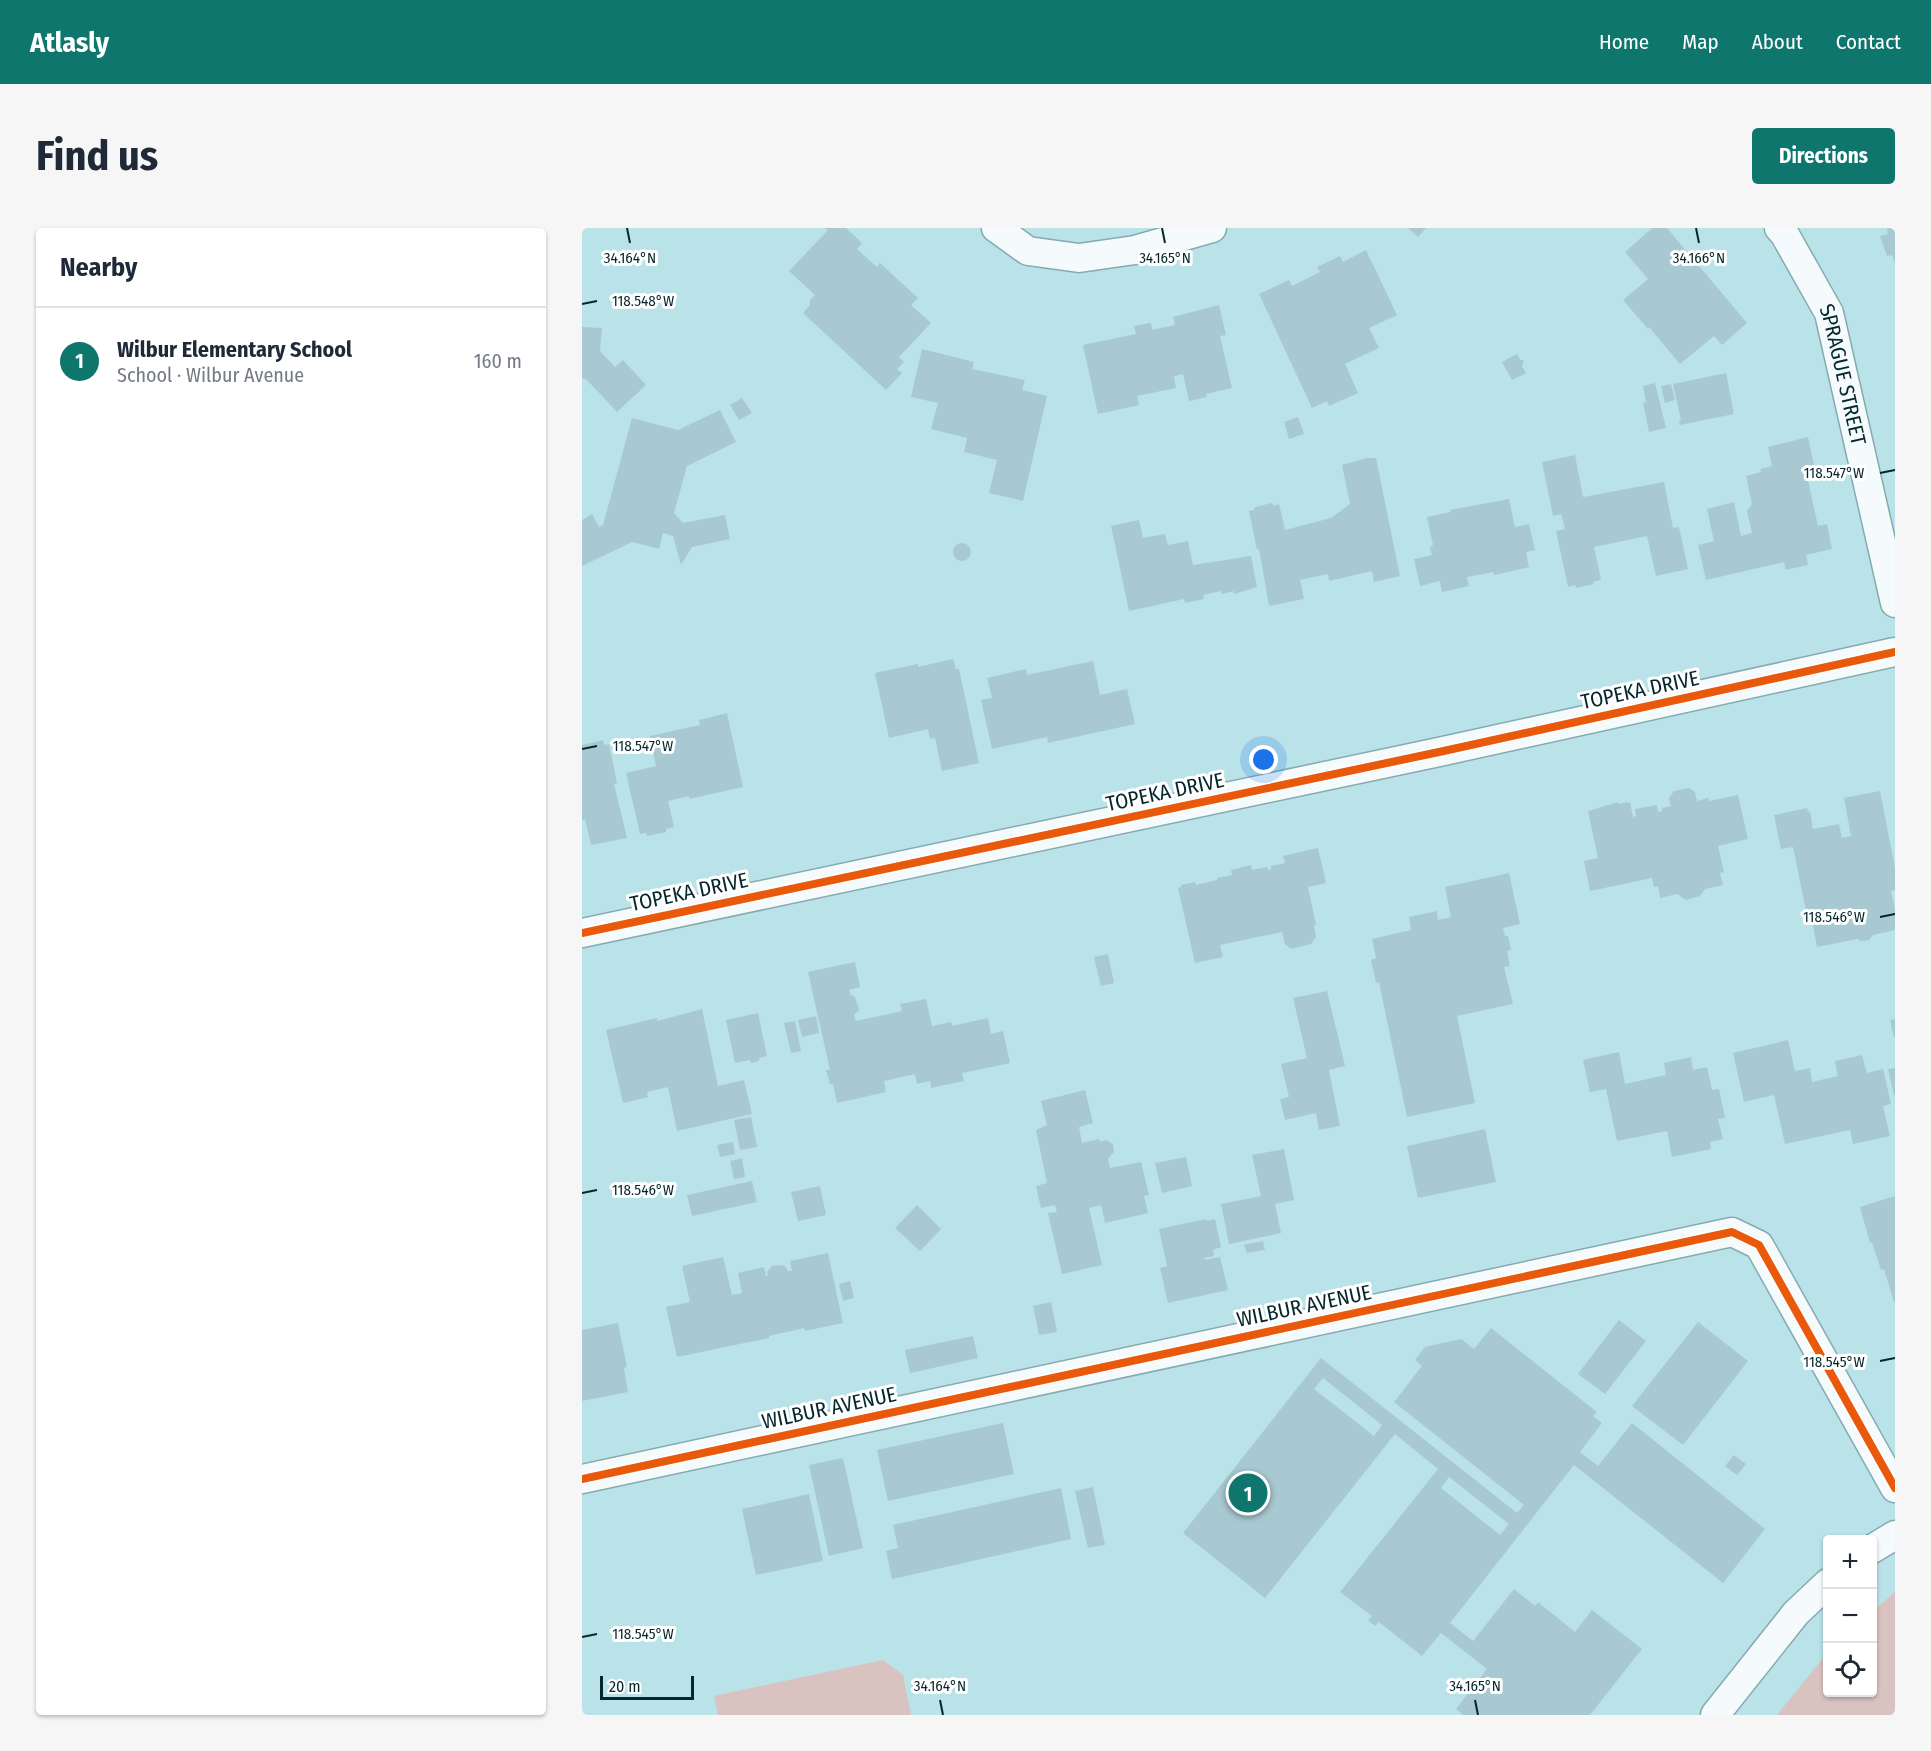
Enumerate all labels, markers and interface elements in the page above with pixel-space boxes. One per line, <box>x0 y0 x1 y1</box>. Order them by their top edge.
text: Atlasly <box>30 26 109 59</box>
text: Home <box>1599 29 1649 55</box>
text: Map <box>1682 29 1719 55</box>
text: About <box>1752 29 1803 55</box>
text: Contact <box>1836 29 1901 55</box>
button: Directions <box>1752 128 1895 184</box>
text: Find us <box>36 131 158 181</box>
text: 34.164°N <box>604 249 656 267</box>
text: 34.165°N <box>1139 249 1191 267</box>
text: 34.166°N <box>1673 249 1725 267</box>
text: Nearby <box>60 252 137 283</box>
text: 118.548°W <box>612 292 674 310</box>
street label: SPRAGUE STREET <box>1813 299 1872 448</box>
text: Wilbur Elementary School <box>117 336 352 363</box>
text: 1 <box>75 349 84 373</box>
text: 160 m <box>474 349 522 373</box>
text: School · Wilbur Avenue <box>117 363 304 387</box>
text: 118.547°W <box>1804 464 1864 482</box>
street label: TOPEKA DRIVE <box>1579 665 1701 715</box>
text: 118.547°W <box>613 737 673 755</box>
your location <box>1249 745 1278 774</box>
street label: TOPEKA DRIVE <box>1104 767 1226 817</box>
street label: TOPEKA DRIVE <box>628 867 750 917</box>
text: 118.546°W <box>1803 908 1865 926</box>
text: 118.546°W <box>612 1181 674 1199</box>
street label: WILBUR AVENUE <box>1234 1279 1374 1333</box>
text: 118.545°W <box>1803 1353 1865 1371</box>
street label: WILBUR AVENUE <box>759 1381 899 1435</box>
pin: 1 <box>1228 1470 1268 1516</box>
map controls <box>1823 1535 1877 1697</box>
button: + <box>1823 1535 1877 1589</box>
button: − <box>1823 1589 1877 1643</box>
text: 118.545°W <box>612 1625 674 1643</box>
button: locate <box>1823 1643 1877 1697</box>
scale bar <box>600 1673 694 1700</box>
text: 20 m <box>609 1677 640 1696</box>
text: 34.164°N <box>914 1677 966 1695</box>
text: 34.165°N <box>1449 1677 1501 1695</box>

